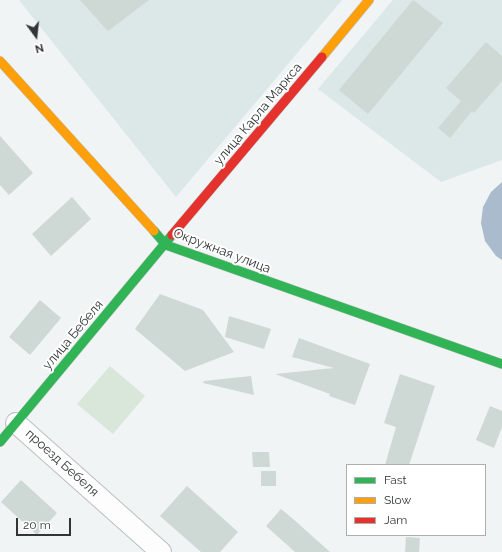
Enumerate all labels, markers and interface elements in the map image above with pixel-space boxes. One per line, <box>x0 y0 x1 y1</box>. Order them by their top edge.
north arrow <box>16 16 56 56</box>
text: N <box>33 41 45 55</box>
street label: улица Карла Маркса <box>211 60 305 168</box>
street label: Окружная улица <box>171 225 273 277</box>
street label: улица Бебеля <box>39 297 107 373</box>
street label: проезд Бебеля <box>22 426 102 500</box>
legend <box>346 464 486 536</box>
text: Fast <box>384 473 407 487</box>
text: Slow <box>384 493 411 507</box>
scale bar <box>18 510 73 536</box>
text: Jam <box>384 513 407 527</box>
text: 20 m <box>23 518 51 532</box>

